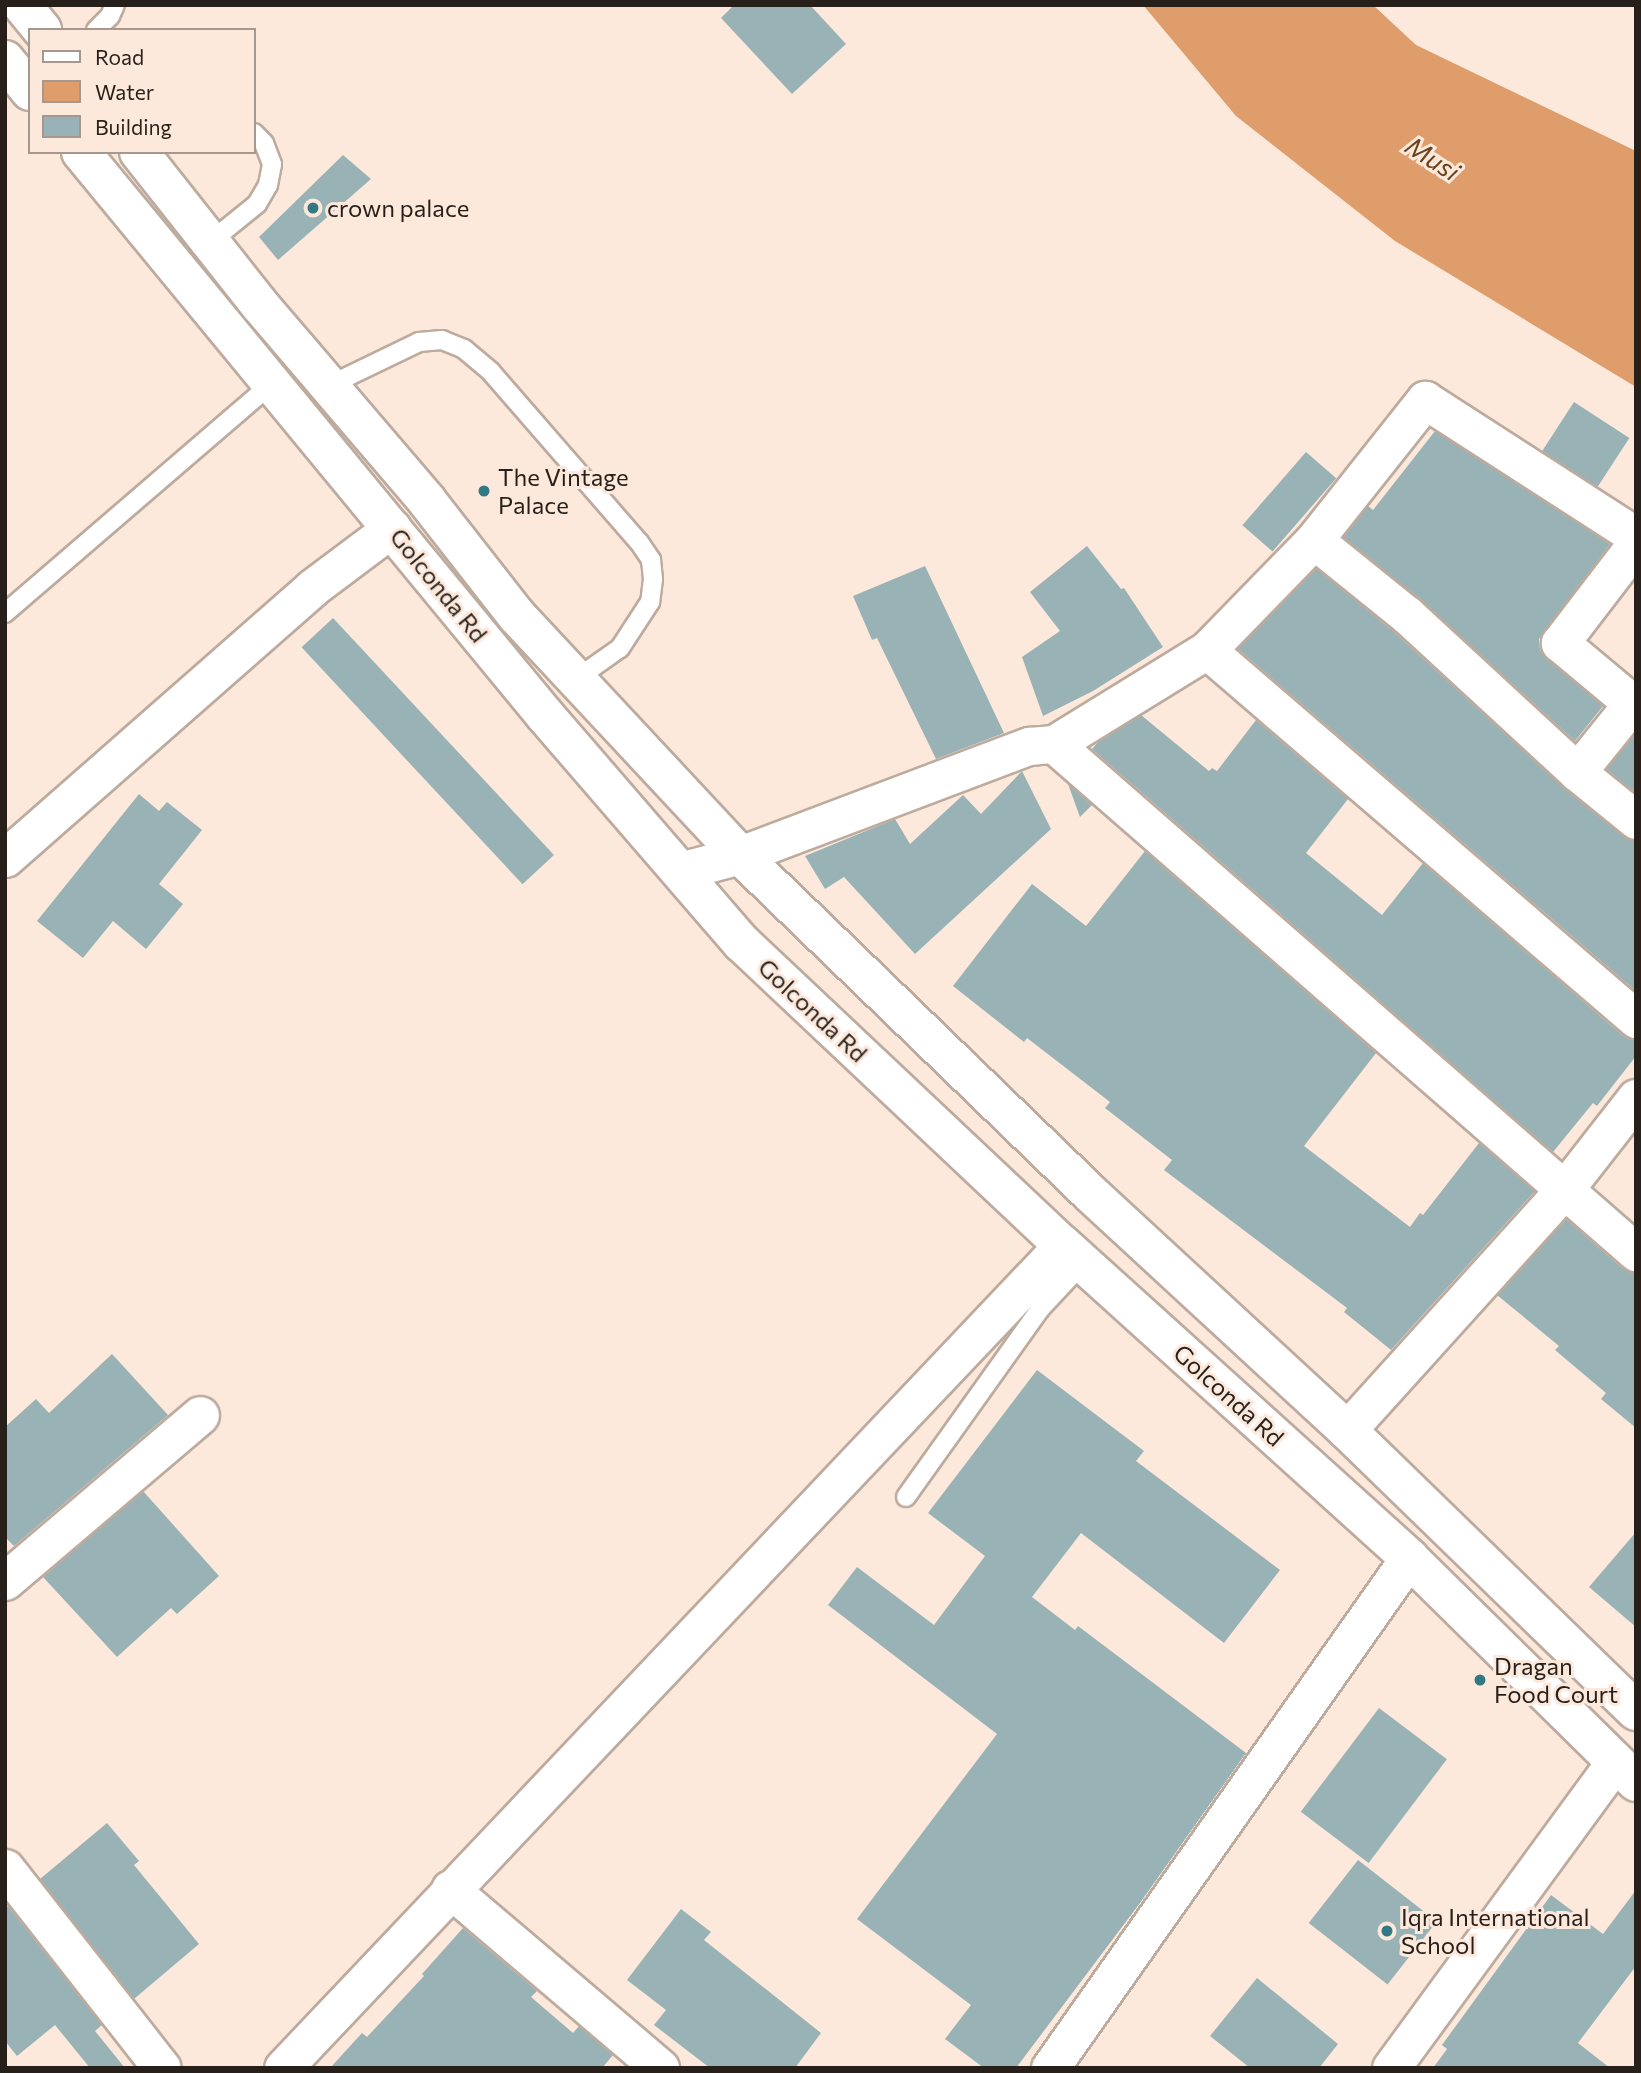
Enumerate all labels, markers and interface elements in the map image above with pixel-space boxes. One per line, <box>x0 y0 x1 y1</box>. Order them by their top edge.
legend <box>28 28 256 154</box>
text: Road <box>95 44 144 69</box>
text: Water <box>95 79 154 104</box>
text: Building <box>95 114 172 139</box>
water label: Musi <box>1400 129 1466 187</box>
place label: crown palace <box>327 194 469 222</box>
marker: crown palace <box>305 200 321 216</box>
place label: The Vintage Palace <box>498 463 629 519</box>
marker: The Vintage Palace <box>476 483 492 499</box>
street label: Golconda Rd <box>384 522 494 648</box>
street label: Golconda Rd <box>753 952 873 1068</box>
street label: Golconda Rd <box>1168 1338 1290 1452</box>
place label: Dragan Food Court <box>1494 1652 1618 1708</box>
marker: Dragan Food Court <box>1472 1672 1488 1688</box>
place label: Iqra International School <box>1401 1903 1590 1959</box>
marker: Iqra International School <box>1379 1923 1395 1939</box>

